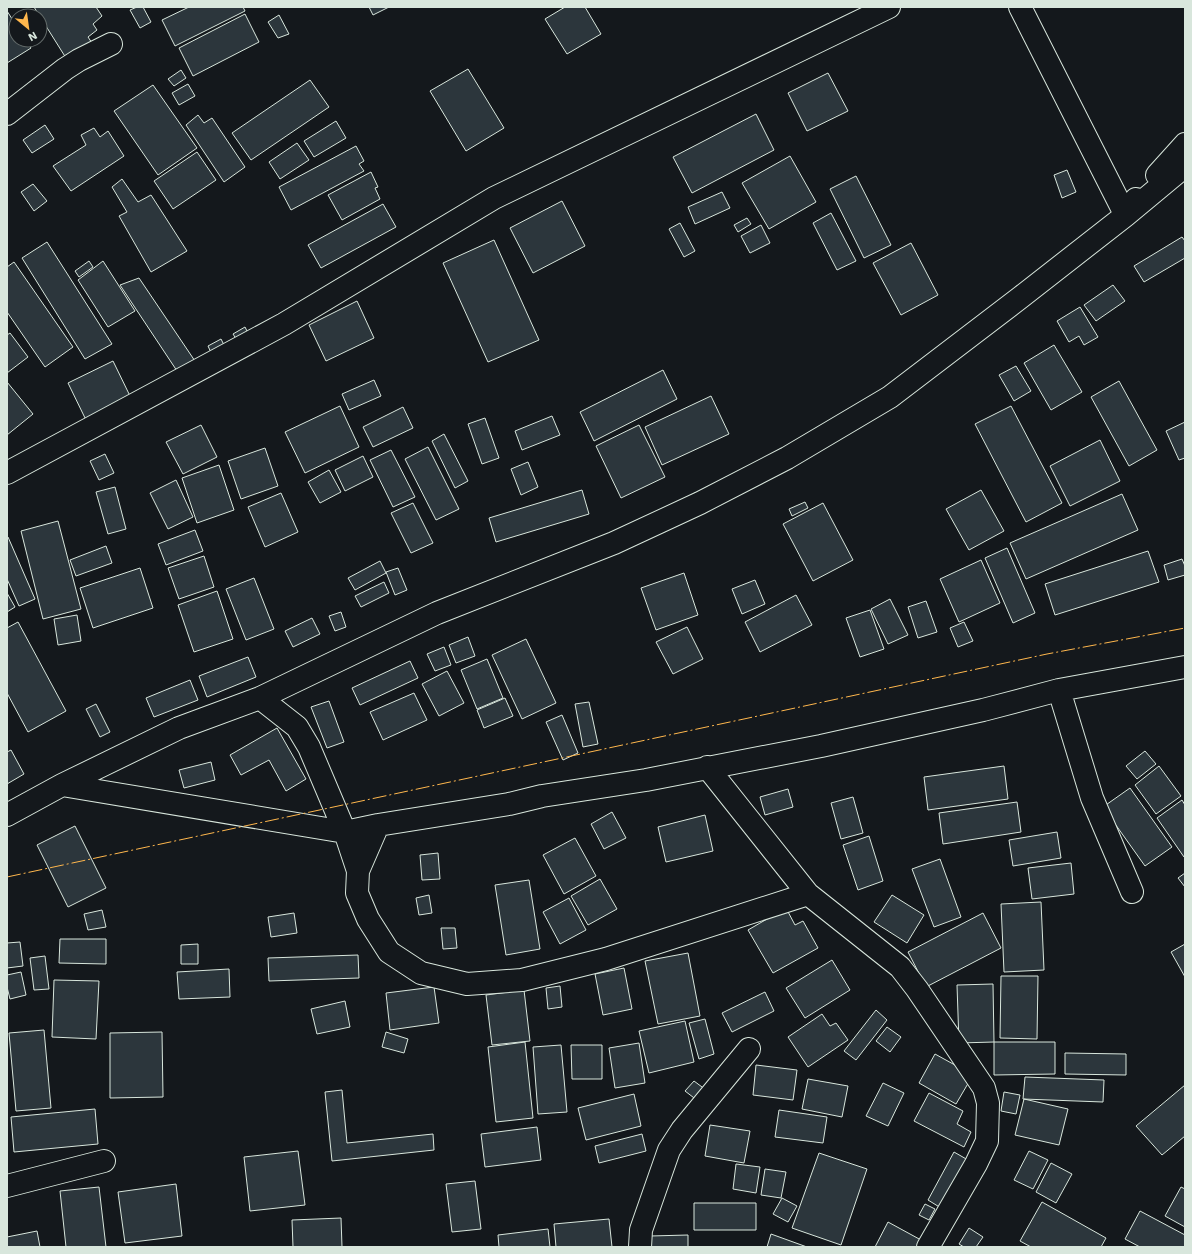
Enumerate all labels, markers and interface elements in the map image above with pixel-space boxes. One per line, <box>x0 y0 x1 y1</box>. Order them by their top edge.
north arrow <box>8 8 48 48</box>
text: N <box>26 29 39 44</box>

